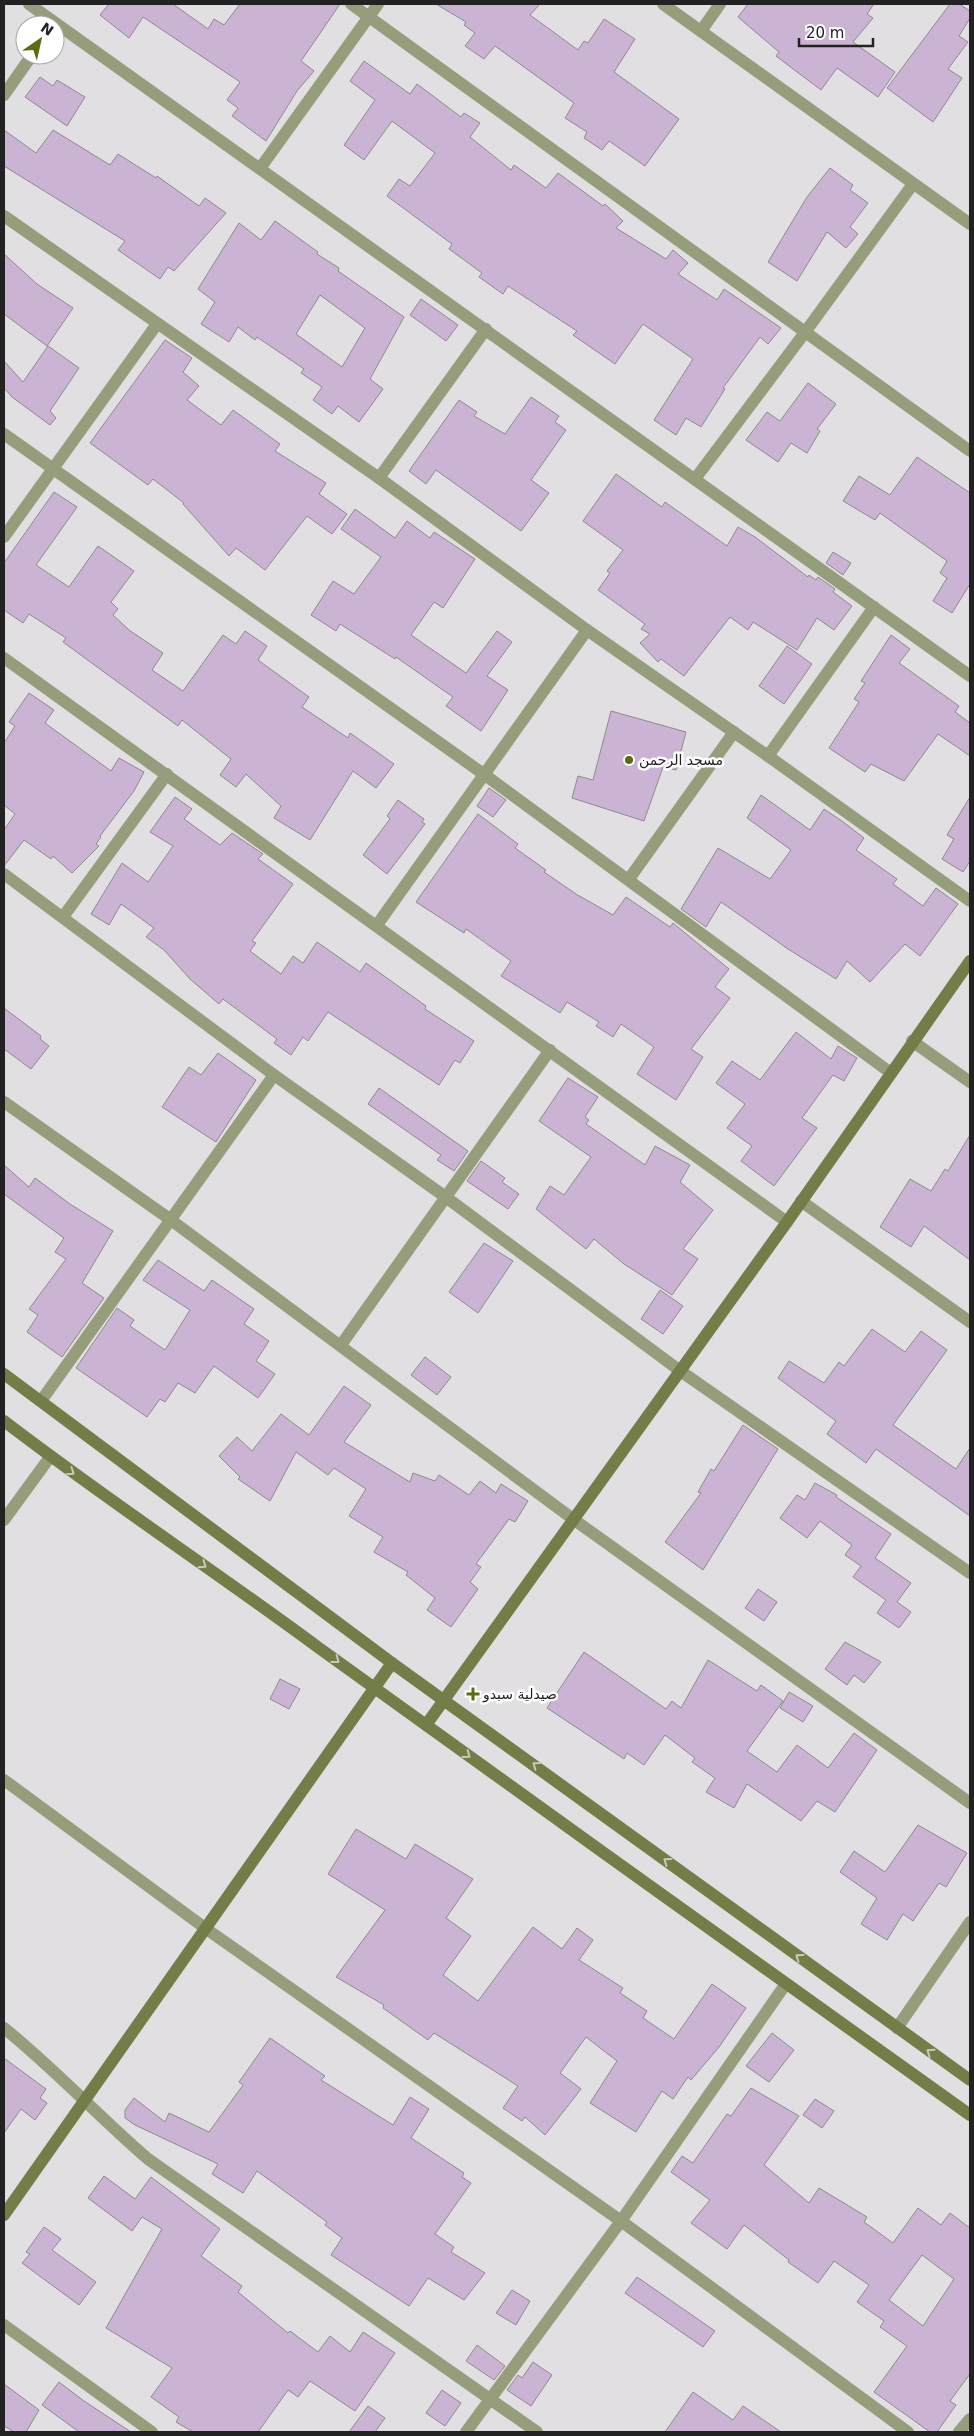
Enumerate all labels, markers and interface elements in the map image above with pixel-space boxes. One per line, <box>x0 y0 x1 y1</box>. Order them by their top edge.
north arrow <box>15 15 65 65</box>
scale bar <box>799 15 873 47</box>
text: N <box>38 19 57 39</box>
text: 20 m <box>806 24 844 42</box>
place label: مسجد الرحمن <box>639 752 723 769</box>
marker: مسجد الرحمن <box>623 754 635 766</box>
one-way arrow <box>65 1466 74 1475</box>
one-way arrow <box>197 1559 207 1568</box>
one-way arrow <box>330 1654 339 1662</box>
place label: صيدلية سبدو <box>482 1686 557 1703</box>
marker: صيدلية سبدو <box>467 1688 479 1700</box>
one-way arrow <box>461 1749 471 1758</box>
one-way arrow <box>533 1763 542 1771</box>
one-way arrow <box>663 1858 673 1867</box>
one-way arrow <box>795 1954 804 1963</box>
one-way arrow <box>926 2049 936 2058</box>

